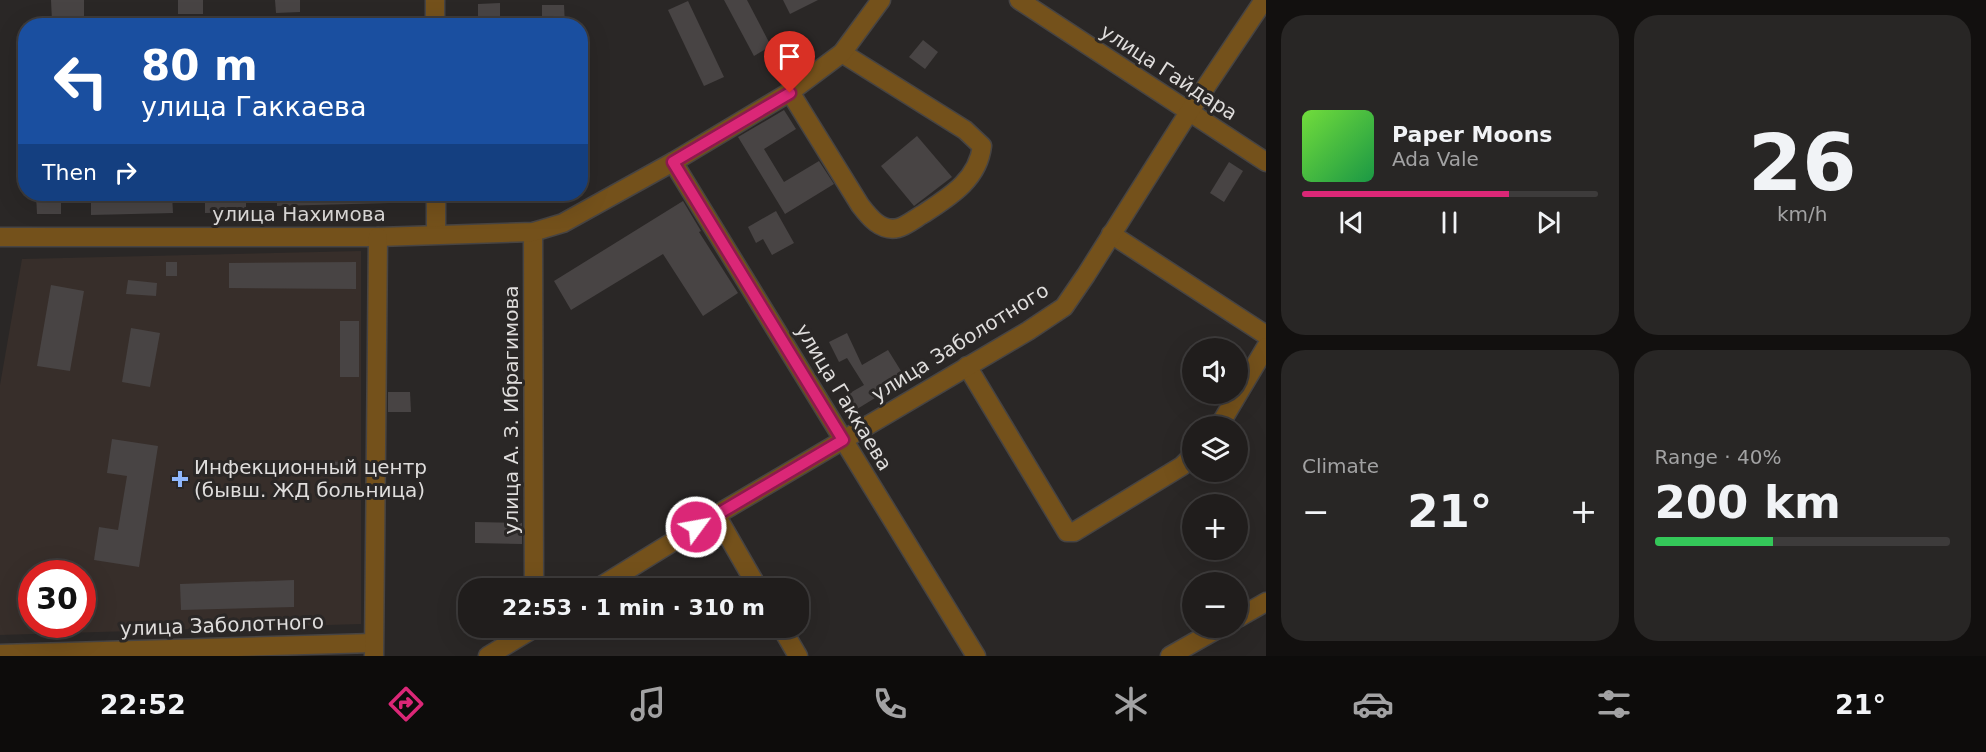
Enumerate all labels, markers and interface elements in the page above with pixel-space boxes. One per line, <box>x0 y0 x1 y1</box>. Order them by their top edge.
street label: улица Гайдара <box>1096 19 1242 125</box>
pin <box>764 31 815 93</box>
icon: arrive <box>773 40 806 73</box>
text: 80 m <box>141 41 258 90</box>
icon: left <box>42 42 120 120</box>
text: улица Гаккаева <box>141 91 367 122</box>
text: 26 <box>1748 118 1857 208</box>
text: Paper Moons <box>1392 122 1552 147</box>
text: Ada Vale <box>1392 147 1479 171</box>
icon: right <box>109 156 142 189</box>
text: Then <box>42 160 97 185</box>
street label: улица Нахимова <box>212 202 386 226</box>
text: km/h <box>1777 202 1827 226</box>
icon: previous <box>1335 206 1368 239</box>
icon: pause <box>1433 206 1466 239</box>
icon: next <box>1532 206 1565 239</box>
street label: улица Заболотного <box>867 278 1053 406</box>
street label: улица А. З. Ибрагимова <box>499 286 523 534</box>
street label: улица Гаккаева <box>791 319 897 475</box>
map controls <box>1182 338 1248 638</box>
button: sound <box>1182 338 1248 404</box>
button: layers <box>1182 416 1248 482</box>
text: Range · 40% <box>1655 445 1781 469</box>
text: Climate <box>1302 454 1379 478</box>
place label: Инфекционный центр (бывш. ЖД больница) <box>194 455 427 502</box>
marker: Инфекционный центр (бывш. ЖД больница) <box>171 470 189 488</box>
text: 200 km <box>1655 476 1841 529</box>
text: 21° <box>1407 485 1492 538</box>
text: − <box>1302 492 1330 531</box>
text: + <box>1570 492 1598 531</box>
button: + <box>1182 494 1248 560</box>
position arrow <box>664 495 728 559</box>
speed limit sign: 30 <box>18 560 96 638</box>
button: − <box>1182 572 1248 638</box>
text: 22:53 · 1 min · 310 m <box>502 595 765 620</box>
street label: улица Заболотного <box>120 609 324 641</box>
icon: directions <box>385 683 427 725</box>
icon: music <box>627 683 669 725</box>
icon: phone <box>869 683 911 725</box>
icon: climate <box>1110 683 1152 725</box>
icon: car <box>1352 683 1394 725</box>
icon: filters <box>1593 683 1635 725</box>
text: 22:52 <box>100 689 186 720</box>
text: 21° <box>1835 689 1886 720</box>

